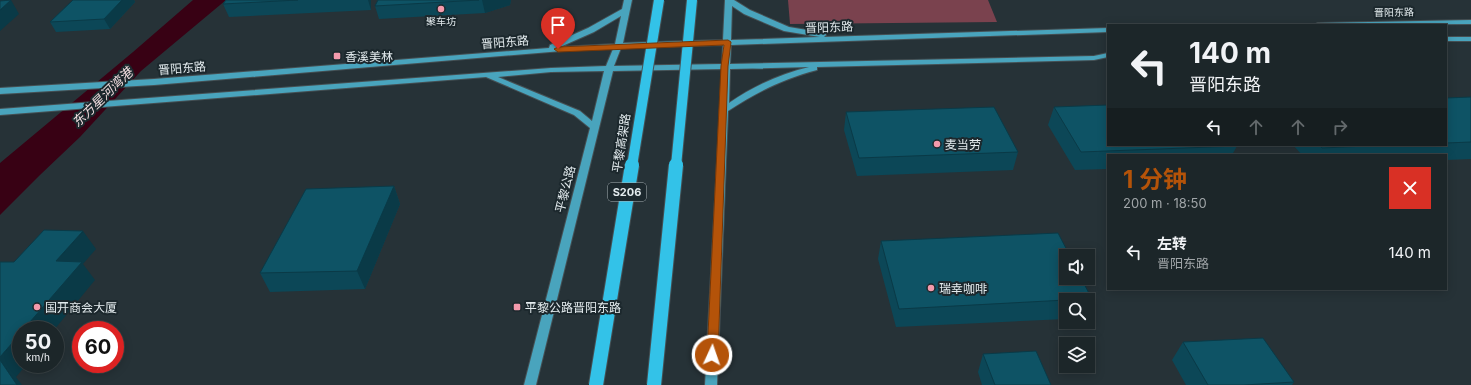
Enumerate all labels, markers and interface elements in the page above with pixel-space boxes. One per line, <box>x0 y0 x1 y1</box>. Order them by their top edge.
marker: 聚车坊 <box>436 4 446 14</box>
street label: 晋阳东路 <box>1374 6 1414 18</box>
pin <box>541 8 575 49</box>
icon: arrive <box>547 14 569 36</box>
place label: 聚车坊 <box>426 15 456 27</box>
street label: 晋阳东路 <box>805 19 853 35</box>
street label: 晋阳东路 <box>480 32 530 52</box>
text: 140 m <box>1189 36 1271 70</box>
icon: left <box>1123 40 1175 92</box>
place label: 香溪美林 <box>345 49 393 64</box>
marker: 香溪美林 <box>332 51 342 61</box>
street label: 晋阳东路 <box>157 58 207 78</box>
water label: 东方星河湾港 <box>68 63 137 130</box>
text: 晋阳东路 <box>1189 74 1261 95</box>
street label: 平黎高架路 <box>609 112 633 174</box>
icon: left <box>1203 116 1225 138</box>
icon: ahead <box>1245 116 1267 138</box>
icon: ahead <box>1287 116 1309 138</box>
icon: right <box>1329 116 1351 138</box>
place label: 麦当劳 <box>945 137 981 152</box>
marker: 麦当劳 <box>932 139 942 149</box>
street label: 平黎公路 <box>552 164 578 214</box>
text: 1 分钟 <box>1123 165 1187 194</box>
button: close <box>1389 167 1431 209</box>
road number: S206 <box>608 183 646 201</box>
text: 200 m · 18:50 <box>1123 195 1207 211</box>
text: 左转 <box>1157 234 1187 253</box>
icon: left <box>1123 241 1145 263</box>
text: 140 m <box>1388 243 1431 262</box>
map controls <box>1059 249 1095 373</box>
button: sound <box>1059 249 1095 285</box>
text: 晋阳东路 <box>1157 255 1209 271</box>
place label: 瑞幸咖啡 <box>939 281 987 296</box>
marker: 瑞幸咖啡 <box>926 283 936 293</box>
button: search <box>1059 293 1095 329</box>
place label: 国开商会大厦 <box>45 300 117 315</box>
place label: 平黎公路晋阳东路 <box>525 300 621 315</box>
marker: 国开商会大厦 <box>32 302 42 312</box>
marker: 平黎公路晋阳东路 <box>512 302 522 312</box>
speed limit sign: 60 <box>72 321 124 373</box>
text: 50 <box>25 330 51 354</box>
position arrow <box>691 334 733 376</box>
button: layers <box>1059 337 1095 373</box>
text: km/h <box>26 351 50 363</box>

